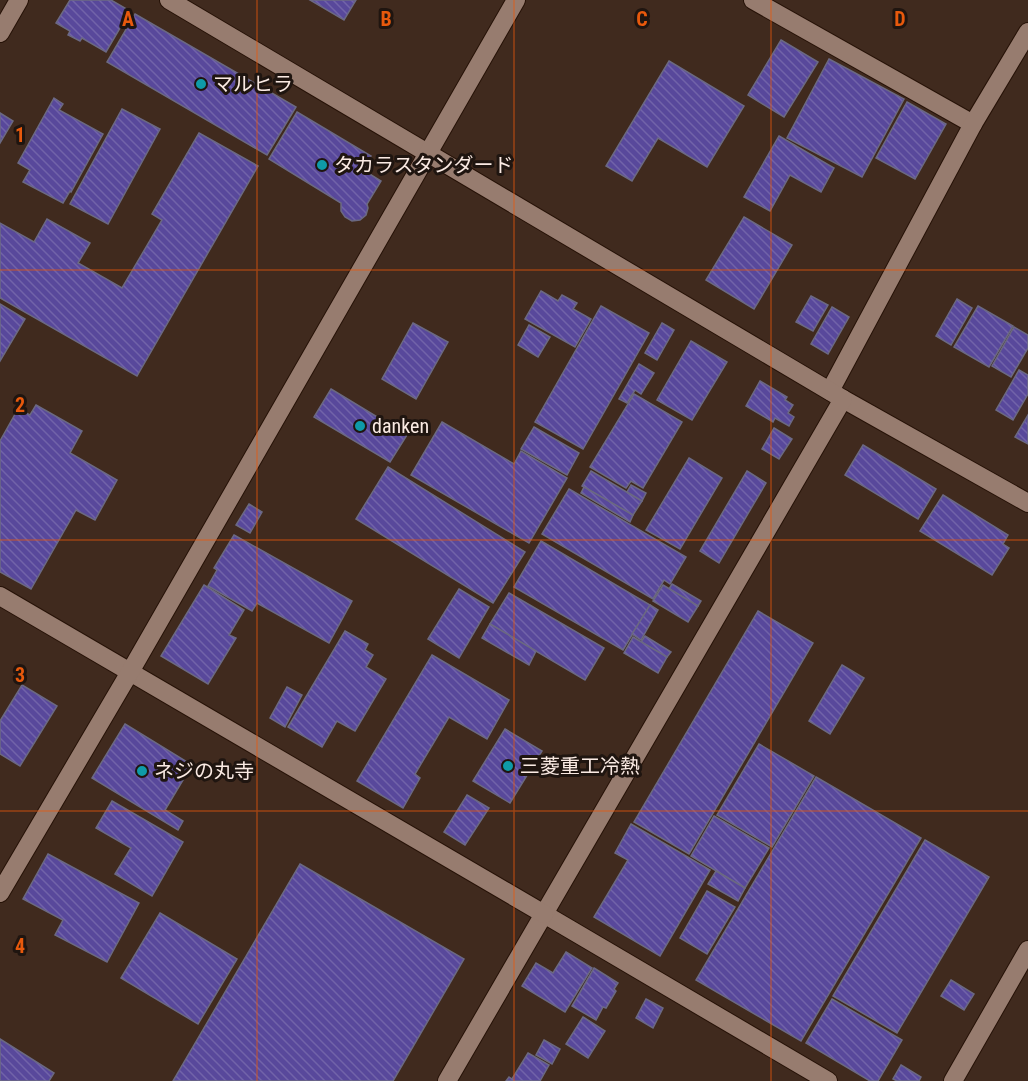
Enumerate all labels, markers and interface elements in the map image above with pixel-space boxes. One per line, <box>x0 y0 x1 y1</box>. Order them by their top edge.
text: A <box>122 7 134 31</box>
text: B <box>380 7 392 31</box>
text: C <box>636 7 648 31</box>
text: D <box>894 7 906 31</box>
place label: マルヒラ <box>213 72 293 96</box>
marker: マルヒラ <box>194 77 208 91</box>
text: 1 <box>15 123 25 147</box>
place label: タカラスタンダード <box>334 153 514 177</box>
marker: タカラスタンダード <box>315 158 329 172</box>
text: 2 <box>15 393 25 417</box>
place label: danken <box>372 414 429 438</box>
marker: danken <box>353 419 367 433</box>
text: 3 <box>15 663 25 687</box>
place label: 三菱重工冷熱 <box>520 754 640 778</box>
place label: ネジの丸寺 <box>154 759 254 783</box>
marker: 三菱重工冷熱 <box>501 759 515 773</box>
marker: ネジの丸寺 <box>135 764 149 778</box>
text: 4 <box>15 934 25 958</box>

